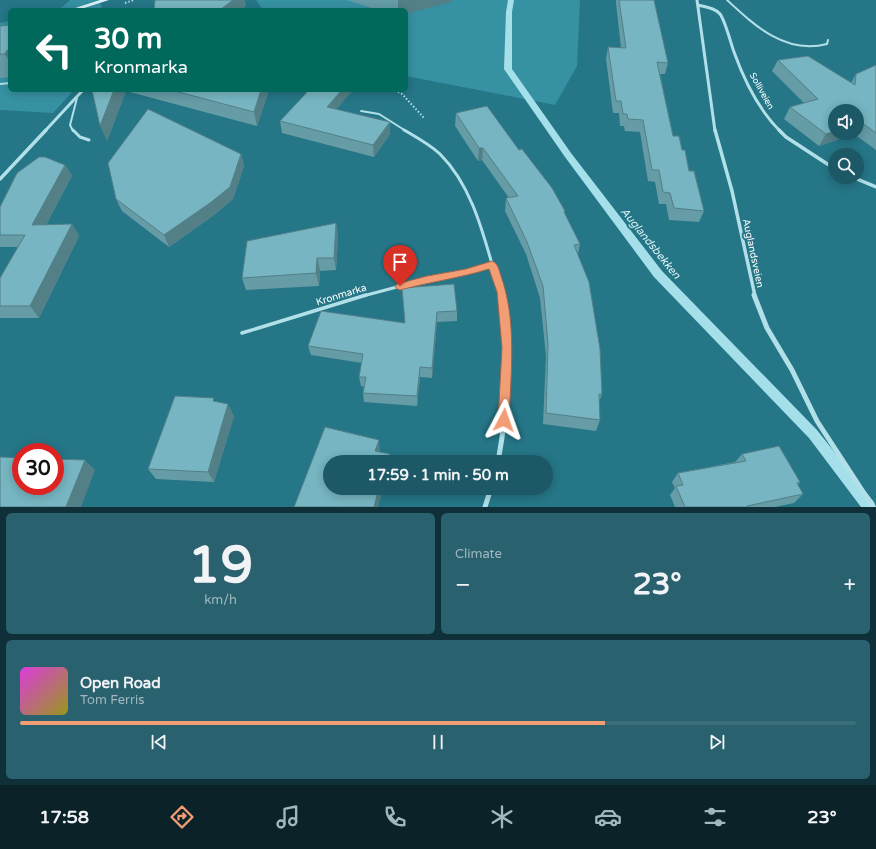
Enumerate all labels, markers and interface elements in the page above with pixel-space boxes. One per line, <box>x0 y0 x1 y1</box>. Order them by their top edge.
text: 30 m <box>94 22 162 56</box>
icon: left <box>28 24 80 76</box>
text: Kronmarka <box>94 56 188 78</box>
street label: Solliveien <box>747 71 776 112</box>
map controls <box>828 104 864 184</box>
button: sound <box>828 104 864 140</box>
button: search <box>828 148 864 184</box>
water label: Auglandsbekken <box>618 205 683 282</box>
street label: Auglandsveien <box>740 218 766 289</box>
pin <box>383 245 417 286</box>
icon: arrive <box>389 251 411 273</box>
street label: Kronmarka <box>315 282 368 308</box>
position arrow <box>483 399 525 441</box>
speed limit sign: 30 <box>12 443 64 495</box>
text: 17:59 · 1 min · 50 m <box>367 466 509 484</box>
text: 19 <box>188 534 253 597</box>
text: Climate <box>455 546 502 562</box>
text: 23° <box>633 566 682 603</box>
text: − <box>455 572 471 598</box>
text: + <box>844 572 856 598</box>
text: km/h <box>204 592 237 608</box>
text: Open Road <box>80 674 161 692</box>
text: Tom Ferris <box>80 692 144 708</box>
icon: previous <box>148 731 170 753</box>
icon: pause <box>427 731 449 753</box>
icon: next <box>706 731 728 753</box>
icon: directions <box>168 803 196 831</box>
icon: music <box>274 803 302 831</box>
icon: phone <box>381 803 409 831</box>
icon: climate <box>488 803 516 831</box>
icon: car <box>594 803 622 831</box>
icon: filters <box>701 803 729 831</box>
text: 17:58 <box>39 806 89 828</box>
text: 23° <box>807 806 837 828</box>

